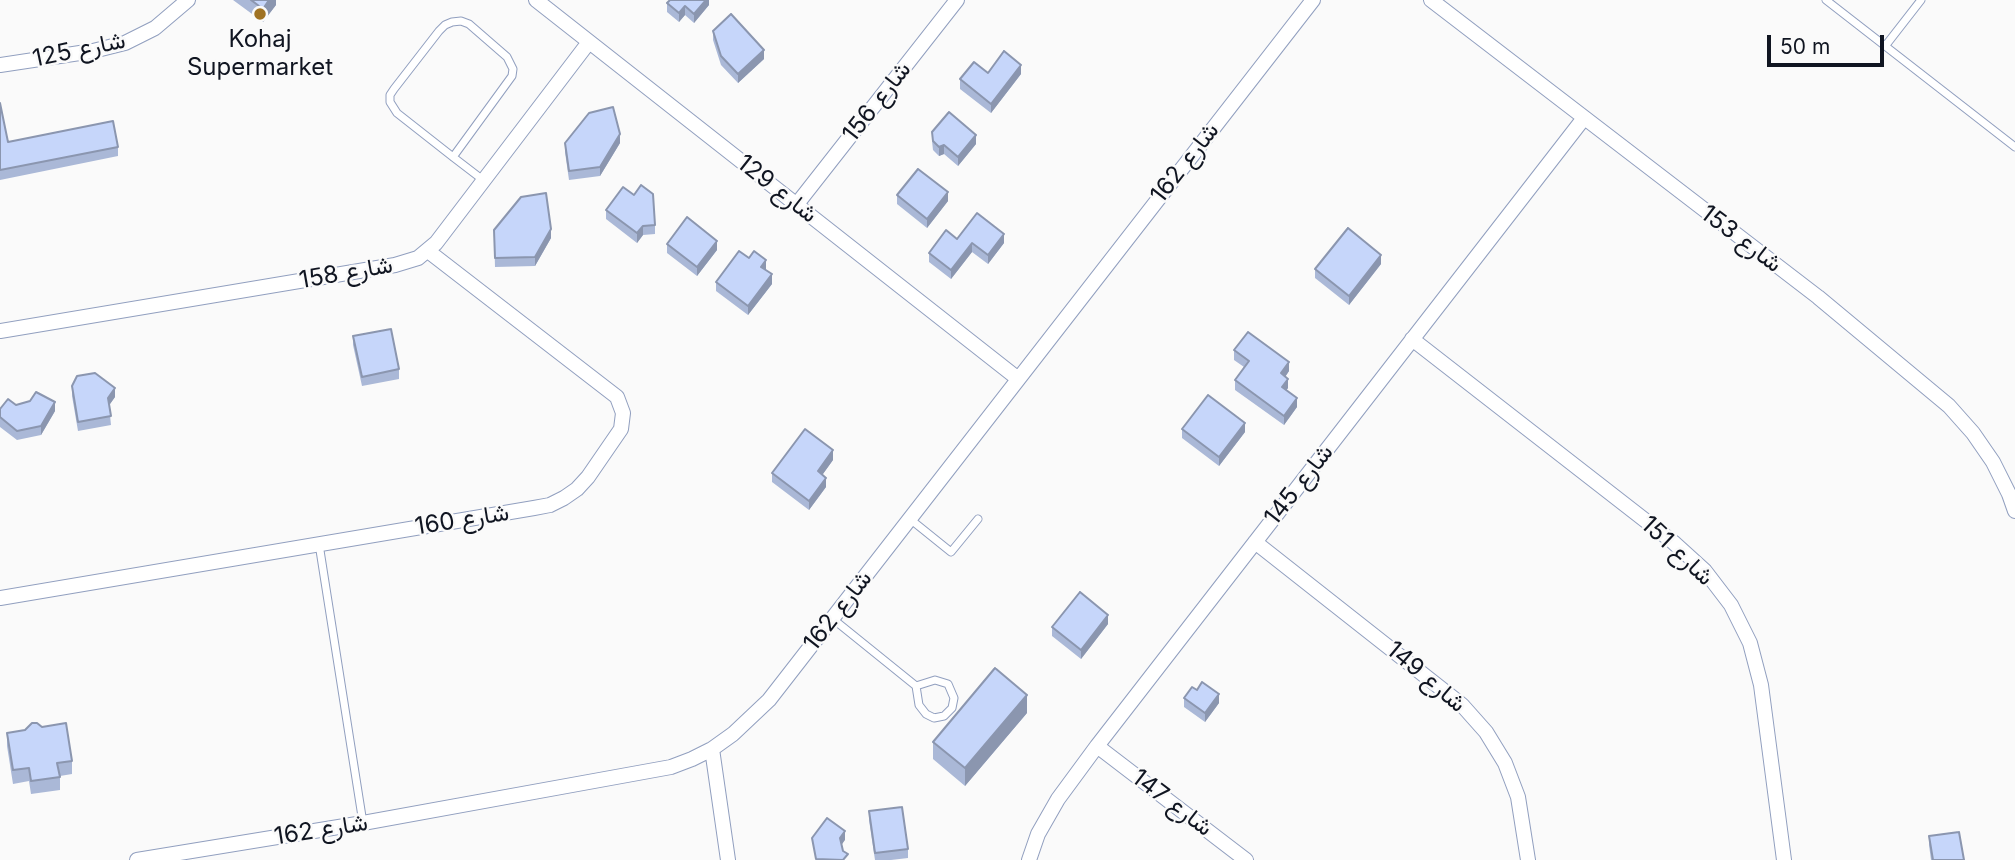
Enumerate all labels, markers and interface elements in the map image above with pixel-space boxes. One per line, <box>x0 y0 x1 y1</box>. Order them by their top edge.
marker: Kohaj Supermarket <box>252 6 268 22</box>
scale bar <box>1770 21 1887 65</box>
street label: شارع 125 <box>30 26 128 74</box>
place label: Kohaj Supermarket <box>187 26 333 82</box>
text: 50 m <box>1780 34 1830 59</box>
street label: شارع 156 <box>837 56 917 148</box>
street label: شارع 162 <box>1145 117 1225 209</box>
street label: شارع 129 <box>731 149 823 229</box>
street label: شارع 153 <box>1695 199 1787 279</box>
street label: شارع 158 <box>297 251 395 295</box>
street label: شارع 145 <box>1258 439 1340 531</box>
street label: شارع 160 <box>413 498 511 542</box>
street label: شارع 151 <box>1635 510 1719 592</box>
street label: شارع 162 <box>798 565 878 657</box>
street label: شارع 149 <box>1380 635 1472 719</box>
street label: شارع 147 <box>1126 763 1218 843</box>
street label: شارع 162 <box>272 808 370 852</box>

